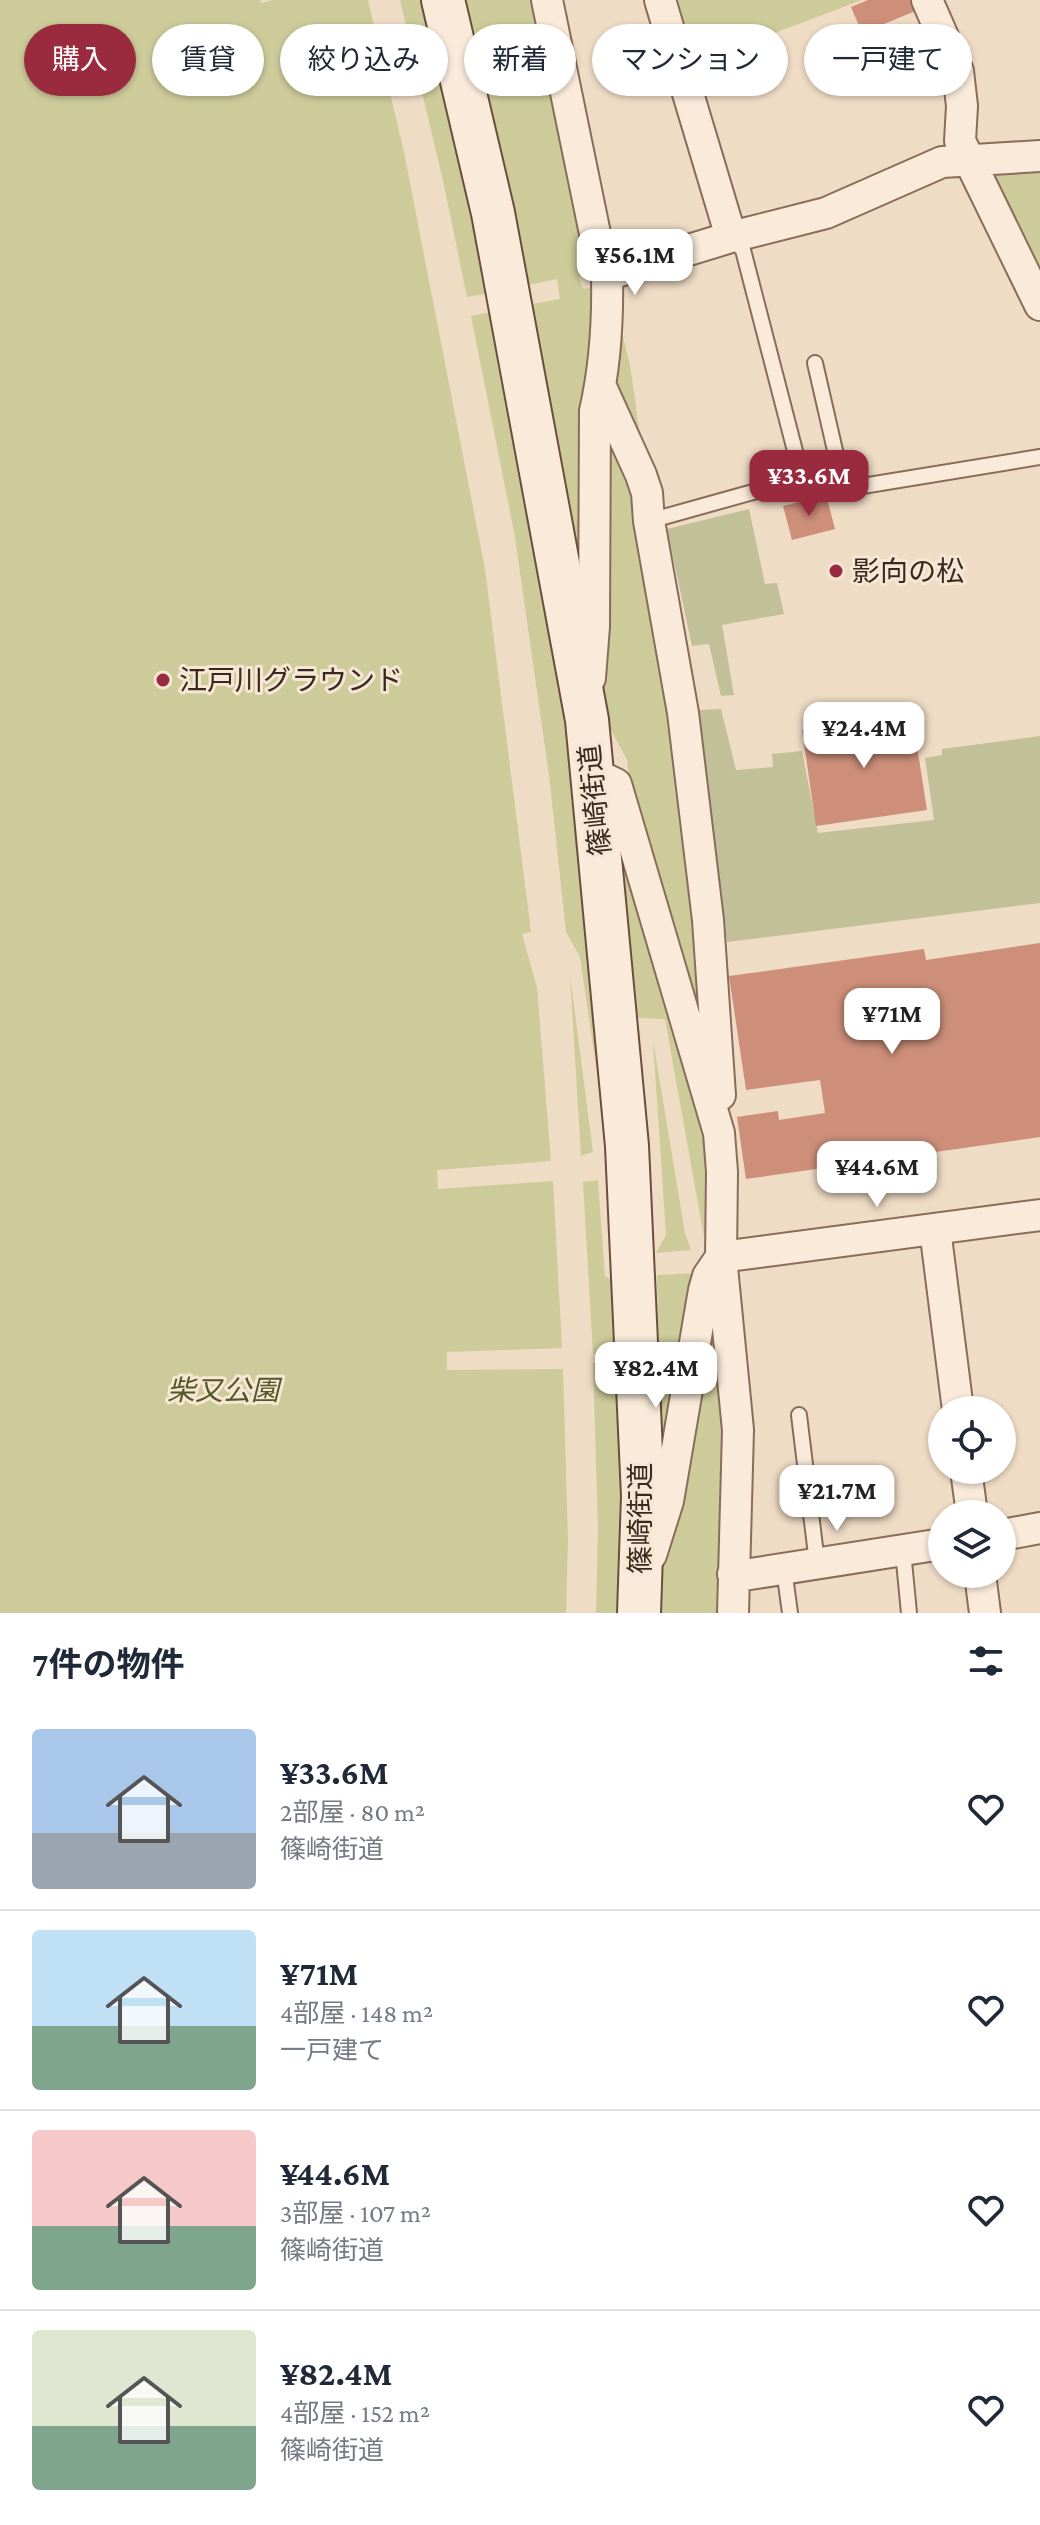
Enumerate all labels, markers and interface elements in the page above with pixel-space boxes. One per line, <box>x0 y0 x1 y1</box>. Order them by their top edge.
chip: 購入 <box>24 24 136 96</box>
chip: 賃貸 <box>152 24 264 96</box>
chip: 絞り込み <box>280 24 448 96</box>
chip: 新着 <box>464 24 576 96</box>
chip: マンション <box>592 24 788 96</box>
chip: 一戸建て <box>804 24 972 96</box>
pin: ¥56.1M <box>570 229 700 297</box>
text: ¥56.1M <box>595 240 675 269</box>
pin: ¥33.6M <box>744 450 874 518</box>
text: ¥33.6M <box>767 461 851 490</box>
place label: 影向の松 <box>852 556 964 587</box>
marker: 影向の松 <box>827 562 845 580</box>
place label: 江戸川グラウンド <box>179 665 403 696</box>
marker: 江戸川グラウンド <box>154 671 172 689</box>
pin: ¥24.4M <box>799 702 929 770</box>
text: ¥24.4M <box>821 713 907 742</box>
street label: 篠崎街道 <box>574 743 616 857</box>
pin: ¥71M <box>845 988 939 1056</box>
text: ¥71M <box>862 999 922 1028</box>
pin: ¥44.6M <box>812 1141 942 1209</box>
text: ¥44.6M <box>835 1152 919 1181</box>
pin: ¥82.4M <box>591 1342 721 1410</box>
text: ¥82.4M <box>613 1353 699 1382</box>
park label: 柴又公園 <box>167 1375 283 1406</box>
map controls <box>928 1396 1016 1588</box>
button: locate <box>928 1396 1016 1484</box>
street label: 篠崎街道 <box>625 1462 656 1574</box>
pin: ¥21.7M <box>772 1465 902 1533</box>
text: ¥21.7M <box>797 1476 877 1505</box>
button: layers <box>928 1500 1016 1588</box>
icon: filters <box>964 1639 1008 1683</box>
text: 7件の物件 <box>32 1646 184 1683</box>
text: ¥33.6M <box>280 1754 389 1791</box>
icon: home <box>96 1761 192 1857</box>
icon: heart <box>964 1787 1008 1831</box>
text: 2部屋 · 80 m² <box>280 1798 425 1827</box>
text: 篠崎街道 <box>280 1835 384 1864</box>
text: ¥71M <box>280 1955 358 1992</box>
icon: home <box>96 1962 192 2058</box>
icon: heart <box>964 1988 1008 2032</box>
text: 4部屋 · 148 m² <box>280 1999 433 2028</box>
text: 一戸建て <box>280 2036 384 2065</box>
text: ¥44.6M <box>280 2155 390 2192</box>
icon: home <box>96 2162 192 2258</box>
icon: heart <box>964 2188 1008 2232</box>
text: 3部屋 · 107 m² <box>280 2199 431 2228</box>
text: 篠崎街道 <box>280 2236 384 2265</box>
text: ¥82.4M <box>280 2355 392 2392</box>
icon: home <box>96 2362 192 2458</box>
icon: heart <box>964 2388 1008 2432</box>
text: 4部屋 · 152 m² <box>280 2399 430 2428</box>
text: 篠崎街道 <box>280 2436 384 2465</box>

